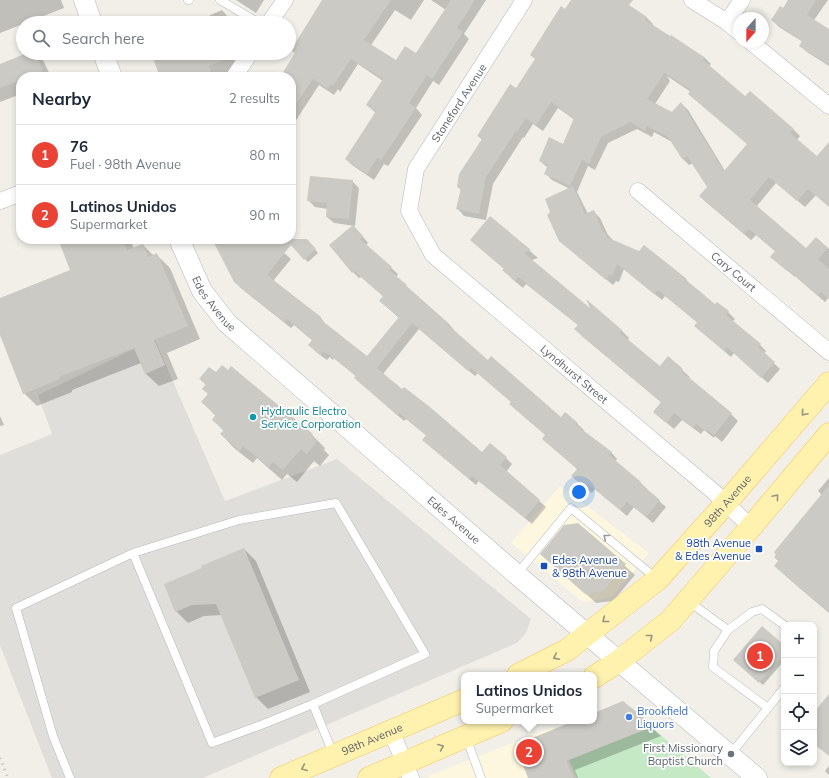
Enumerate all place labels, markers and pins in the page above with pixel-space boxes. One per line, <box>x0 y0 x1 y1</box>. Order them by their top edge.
place label: Hydraulic Electro Service Corporation <box>261 404 361 431</box>
marker: Hydraulic Electro Service Corporation <box>248 412 258 422</box>
place label: 98th Avenue & Edes Avenue <box>675 536 751 563</box>
marker: 98th Avenue & Edes Avenue <box>754 544 764 554</box>
place label: Edes Avenue & 98th Avenue <box>552 553 627 580</box>
marker: Edes Avenue & 98th Avenue <box>539 561 549 571</box>
pin: 1 <box>747 641 773 671</box>
place label: Brookfield Liquors <box>637 704 688 731</box>
marker: Brookfield Liquors <box>624 712 634 722</box>
pin: 2 <box>516 737 542 767</box>
place label: First Missionary Baptist Church <box>643 741 723 768</box>
marker: First Missionary Baptist Church <box>726 749 736 759</box>

